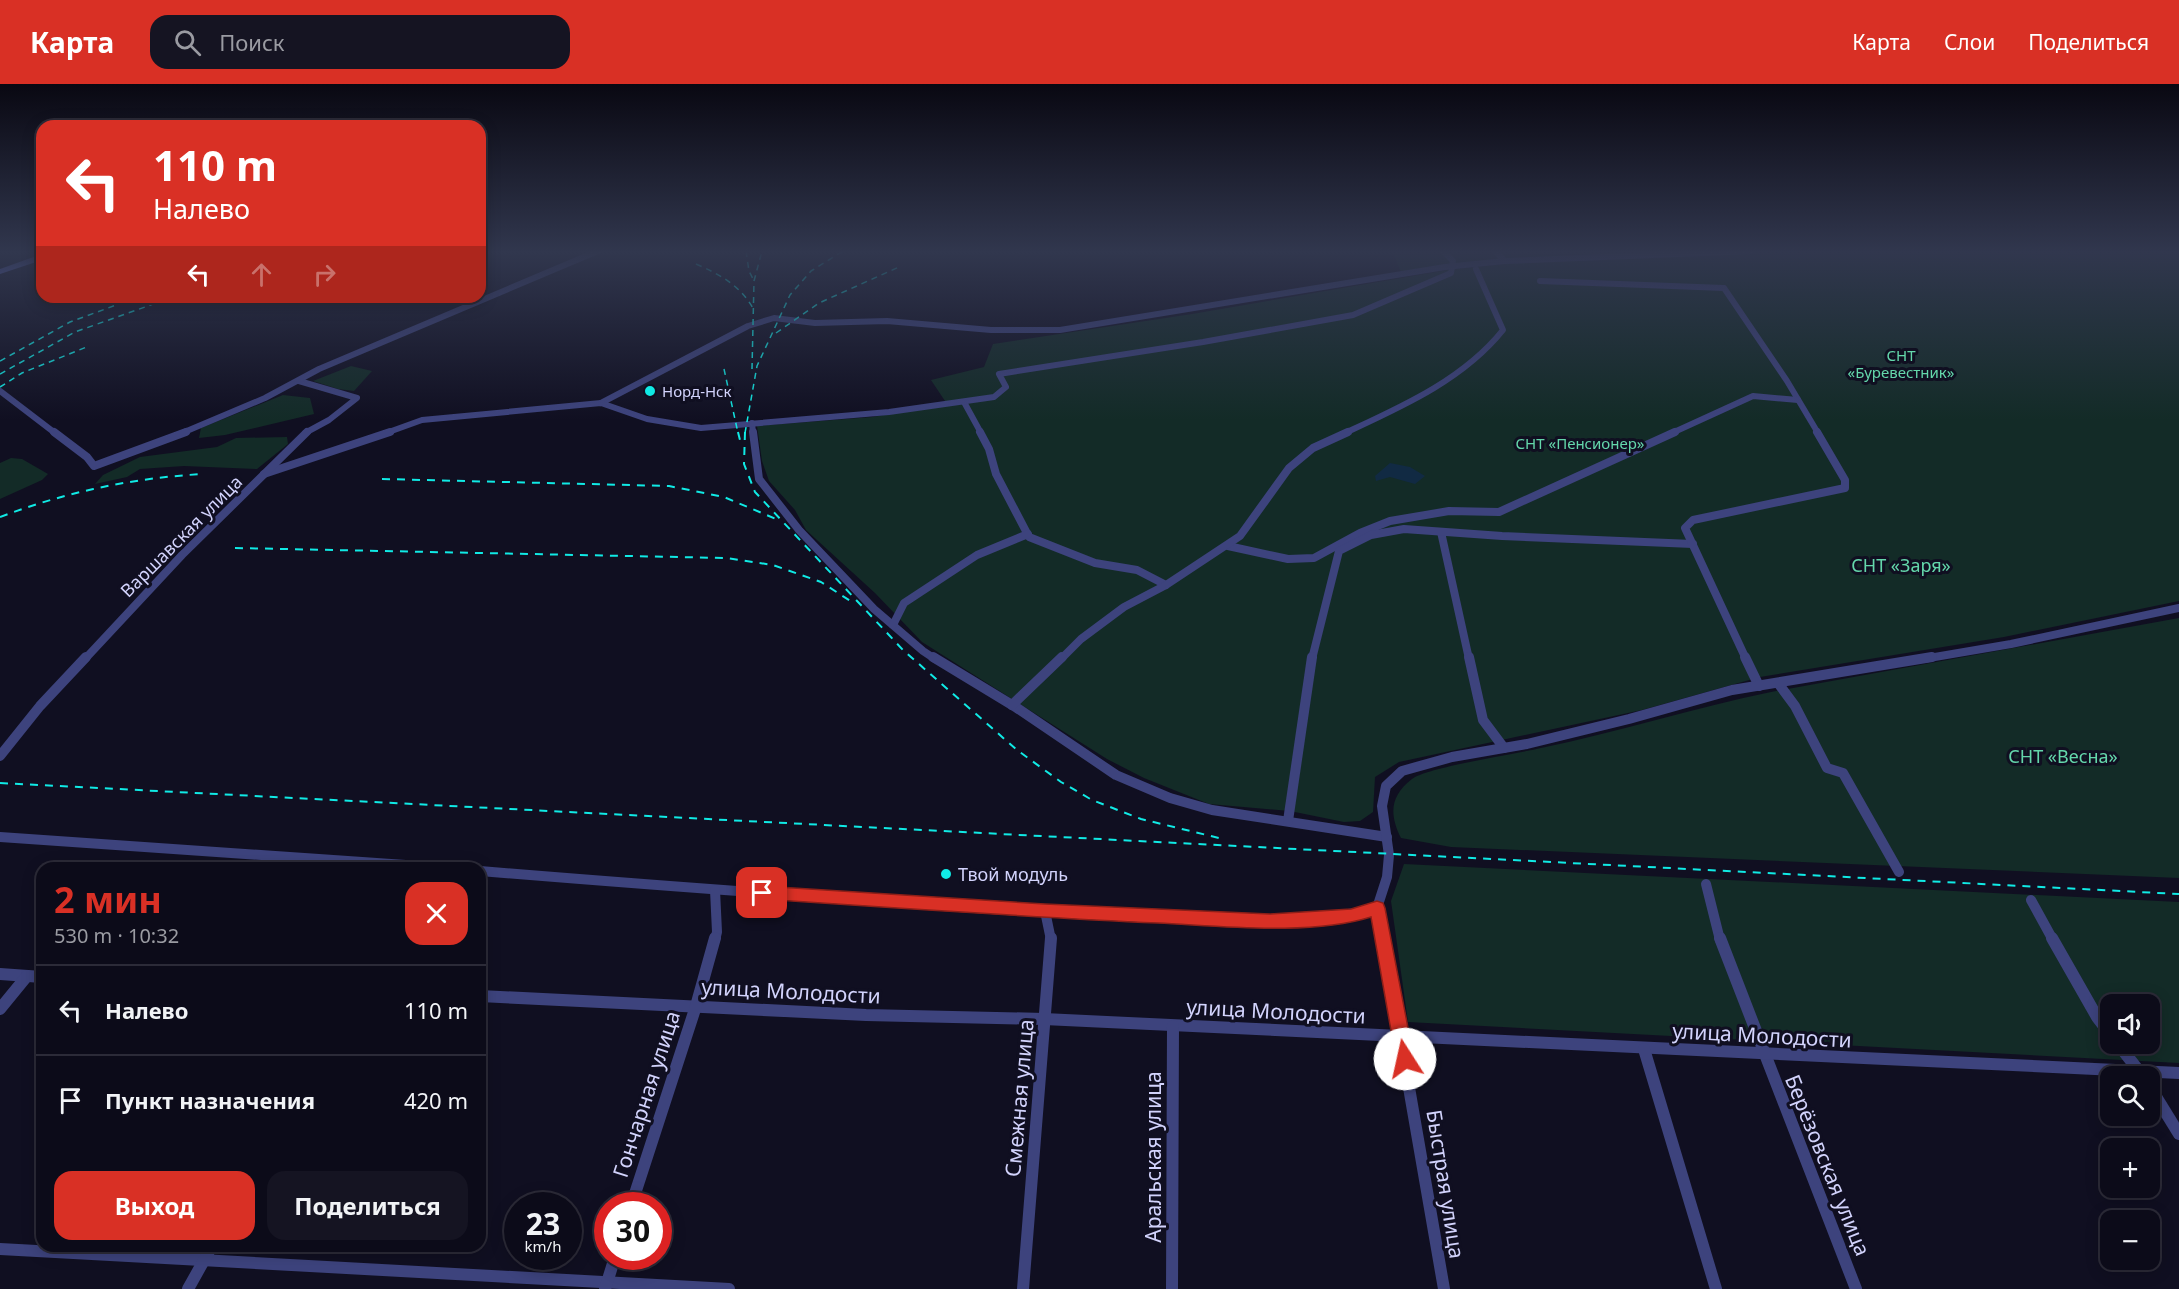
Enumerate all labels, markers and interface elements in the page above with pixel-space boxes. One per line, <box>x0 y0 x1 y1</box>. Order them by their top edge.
search box <box>150 15 570 69</box>
text: Карта <box>30 23 114 61</box>
icon: search <box>171 26 204 59</box>
text: Поиск <box>219 27 285 57</box>
text: Карта <box>1852 28 1911 56</box>
text: Слои <box>1944 28 1995 56</box>
text: Поделиться <box>2028 28 2149 56</box>
text: 110 m <box>153 136 277 193</box>
icon: left <box>54 144 132 222</box>
text: Налево <box>153 190 250 227</box>
icon: left <box>182 258 215 291</box>
icon: ahead <box>245 258 278 291</box>
icon: right <box>308 258 341 291</box>
park label: СНТ «Буревестник» <box>1848 345 1955 382</box>
place label: Норд-Нск <box>662 381 732 401</box>
marker: Норд-Нск <box>643 384 657 398</box>
park label: СНТ «Пенсионер» <box>1516 433 1645 453</box>
street label: Варшавская улица <box>115 470 247 602</box>
park label: СНТ «Заря» <box>1851 553 1951 577</box>
park label: СНТ «Весна» <box>2008 744 2118 768</box>
place label: Твой модуль <box>958 862 1068 886</box>
pin <box>736 867 787 918</box>
marker: Твой модуль <box>939 867 953 881</box>
text: 2 мин <box>54 875 162 924</box>
icon: arrive <box>745 876 778 909</box>
button: close <box>405 882 468 945</box>
text: 530 m · 10:32 <box>54 922 179 949</box>
street label: улица Молодости <box>701 972 881 1010</box>
street label: улица Молодости <box>1186 992 1366 1030</box>
icon: left <box>54 994 87 1027</box>
map controls <box>2100 994 2160 1270</box>
button: sound <box>2100 994 2160 1054</box>
text: Налево <box>105 995 188 1025</box>
text: 110 m <box>404 995 468 1025</box>
street label: Гончарная улица <box>606 1007 686 1181</box>
street label: улица Молодости <box>1672 1016 1852 1054</box>
street label: Смежная улица <box>998 1018 1040 1178</box>
position arrow <box>1373 1027 1437 1091</box>
button: search <box>2100 1066 2160 1126</box>
street label: Берёзовская улица <box>1779 1070 1877 1260</box>
street label: Аральская улица <box>1139 1071 1167 1243</box>
icon: arrive <box>54 1084 87 1117</box>
text: Пункт назначения <box>105 1085 315 1115</box>
text: 420 m <box>404 1085 468 1115</box>
street label: Быстрая улица <box>1420 1107 1472 1261</box>
button: + <box>2100 1138 2160 1198</box>
button: Выход <box>54 1171 255 1240</box>
button: Поделиться <box>267 1171 468 1240</box>
speed limit sign: 30 <box>594 1192 672 1270</box>
text: 23 <box>526 1203 560 1244</box>
button: − <box>2100 1210 2160 1270</box>
text: km/h <box>525 1236 561 1256</box>

